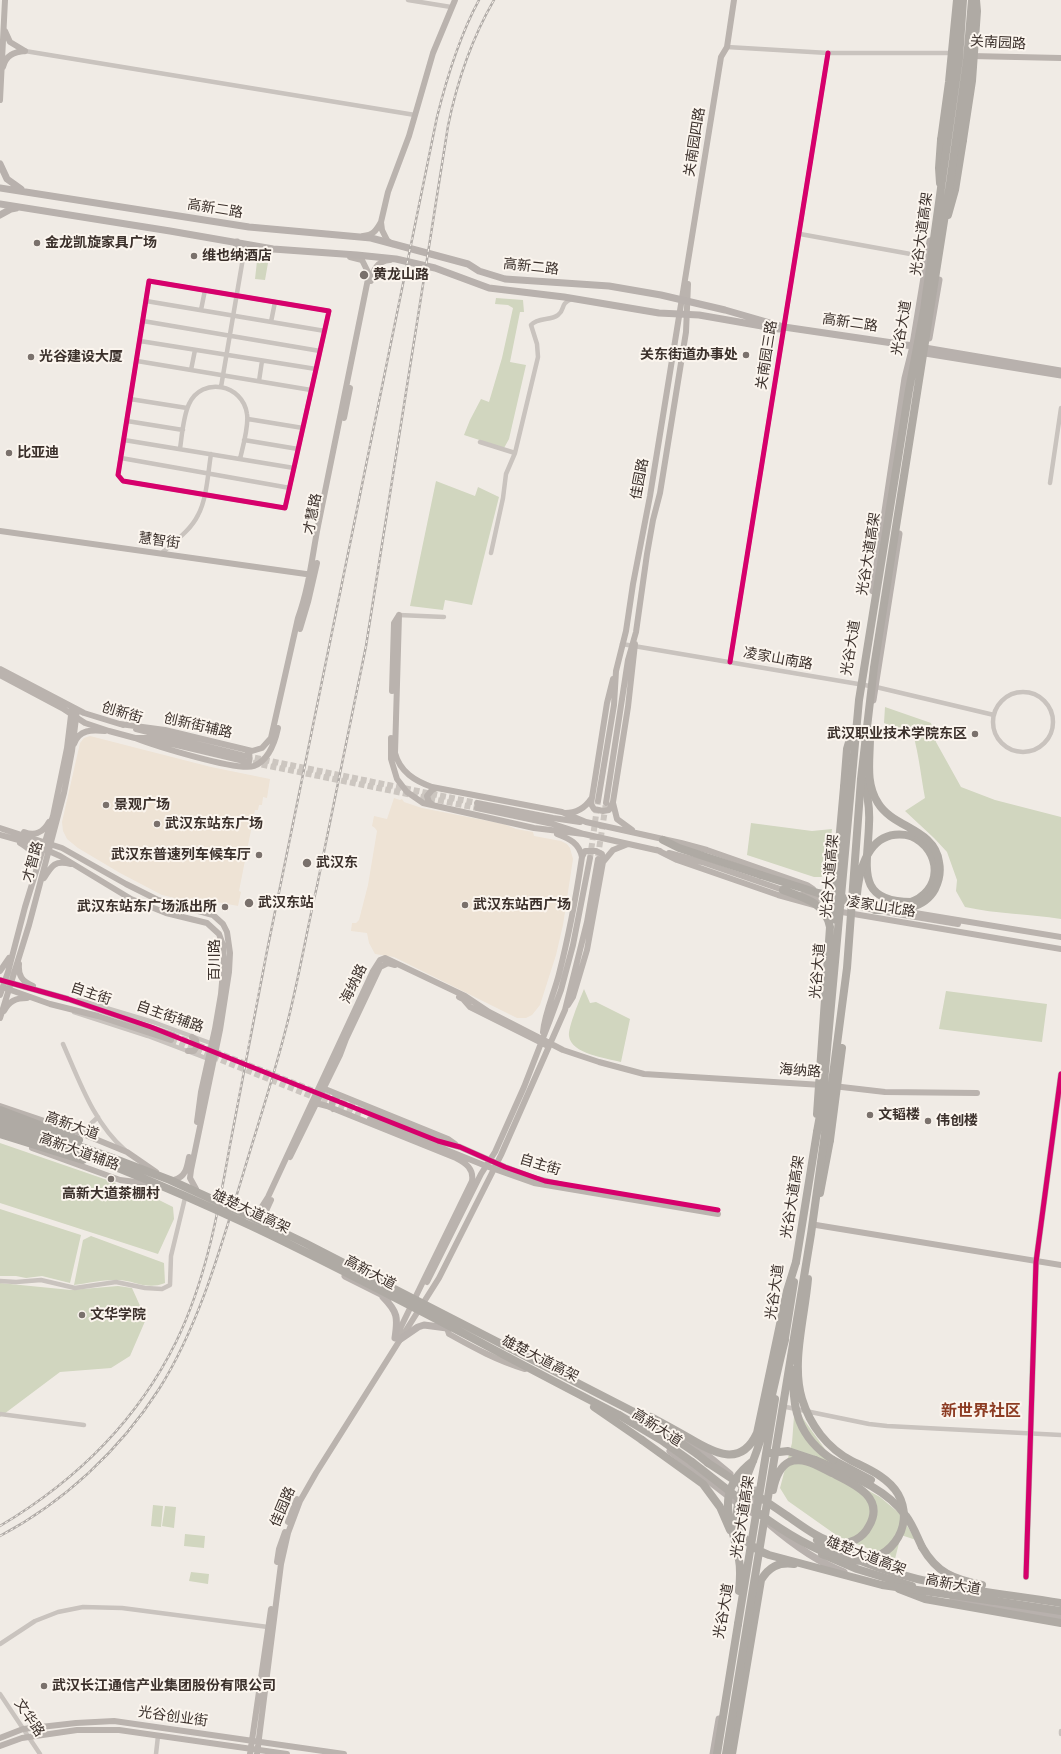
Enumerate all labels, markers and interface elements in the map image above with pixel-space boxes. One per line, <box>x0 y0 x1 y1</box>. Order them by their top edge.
street label: 关南园路 <box>970 33 1026 53</box>
street label: 关南园四路 <box>681 106 709 178</box>
street label: 光谷大道高架 <box>908 191 936 277</box>
street label: 高新二路 <box>186 196 244 222</box>
place label: 金龙凯旋家具广场 <box>45 235 157 251</box>
marker: 金龙凯旋家具广场 <box>32 238 42 248</box>
place label: 维也纳酒店 <box>202 248 272 264</box>
marker: 维也纳酒店 <box>189 251 199 261</box>
street label: 高新二路 <box>502 256 560 278</box>
place label: 黄龙山路 <box>373 267 429 283</box>
marker: 黄龙山路 <box>358 269 370 281</box>
street label: 光谷大道 <box>889 299 915 357</box>
street label: 高新二路 <box>821 311 879 335</box>
street label: 关南园三路 <box>753 319 781 391</box>
place label: 关东街道办事处 <box>640 347 738 363</box>
place label: 光谷建设大厦 <box>39 349 123 365</box>
marker: 关东街道办事处 <box>741 350 751 360</box>
marker: 光谷建设大厦 <box>26 352 36 362</box>
place label: 比亚迪 <box>17 445 59 461</box>
marker: 比亚迪 <box>4 448 14 458</box>
street label: 佳园路 <box>628 457 652 501</box>
street label: 才慧路 <box>301 492 325 536</box>
street label: 光谷大道高架 <box>854 511 884 597</box>
street label: 慧智街 <box>137 530 181 552</box>
street label: 光谷大道 <box>838 619 864 677</box>
street label: 凌家山南路 <box>742 645 814 673</box>
street label: 创新街 <box>99 699 145 727</box>
street label: 创新街辅路 <box>162 710 234 742</box>
place label: 武汉职业技术学院东区 <box>827 726 967 742</box>
marker: 武汉职业技术学院东区 <box>970 729 980 739</box>
place label: 景观广场 <box>114 797 170 813</box>
marker: 景观广场 <box>101 800 111 810</box>
place label: 武汉东站东广场 <box>165 816 263 832</box>
marker: 武汉东站东广场 <box>152 819 162 829</box>
street label: 光谷大道高架 <box>818 833 842 919</box>
street label: 才智路 <box>19 840 47 884</box>
place label: 武汉东普速列车候车厅 <box>111 847 251 863</box>
marker: 武汉东普速列车候车厅 <box>254 850 264 860</box>
place label: 武汉东 <box>316 855 358 871</box>
marker: 武汉东 <box>301 857 313 869</box>
street label: 凌家山北路 <box>845 893 917 921</box>
place label: 武汉东站 <box>258 895 314 911</box>
marker: 武汉东站 <box>243 897 255 909</box>
place label: 武汉东站西广场 <box>473 897 571 913</box>
place label: 武汉东站东广场派出所 <box>77 899 217 915</box>
marker: 武汉东站西广场 <box>460 900 470 910</box>
marker: 武汉东站东广场派出所 <box>220 902 230 912</box>
street label: 百川路 <box>207 939 223 981</box>
street label: 光谷大道 <box>807 942 829 1000</box>
street label: 海纳路 <box>337 961 371 1007</box>
street label: 自主街 <box>68 979 114 1009</box>
street label: 自主街辅路 <box>134 998 206 1036</box>
street label: 海纳路 <box>778 1061 822 1081</box>
place label: 文韬楼 <box>878 1107 920 1123</box>
street label: 高新大道 <box>43 1109 101 1143</box>
marker: 文韬楼 <box>865 1110 875 1120</box>
place label: 伟创楼 <box>936 1113 978 1129</box>
marker: 伟创楼 <box>923 1116 933 1126</box>
street label: 高新大道辅路 <box>37 1130 121 1174</box>
street label: 自主街 <box>517 1151 563 1179</box>
street label: 光谷大道高架 <box>778 1154 808 1240</box>
marker: 高新大道茶棚村 <box>106 1174 116 1184</box>
place label: 高新大道茶棚村 <box>62 1186 160 1202</box>
street label: 雄楚大道高架 <box>209 1187 293 1237</box>
street label: 高新大道 <box>341 1252 399 1294</box>
street label: 光谷大道 <box>763 1263 787 1321</box>
place label: 文华学院 <box>90 1307 146 1323</box>
marker: 文华学院 <box>77 1310 87 1320</box>
street label: 雄楚大道高架 <box>499 1332 581 1386</box>
district label: 新世界社区 <box>941 1401 1021 1421</box>
street label: 高新大道 <box>629 1406 685 1450</box>
street label: 光谷大道高架 <box>728 1474 758 1560</box>
street label: 佳园路 <box>267 1484 299 1530</box>
street label: 雄楚大道高架 <box>824 1533 908 1579</box>
street label: 高新大道 <box>924 1571 982 1599</box>
street label: 光谷大道 <box>711 1582 737 1640</box>
place label: 武汉长江通信产业集团股份有限公司 <box>52 1678 276 1694</box>
marker: 武汉长江通信产业集团股份有限公司 <box>39 1681 49 1691</box>
street label: 文华路 <box>10 1696 48 1740</box>
street label: 光谷创业街 <box>137 1704 209 1730</box>

